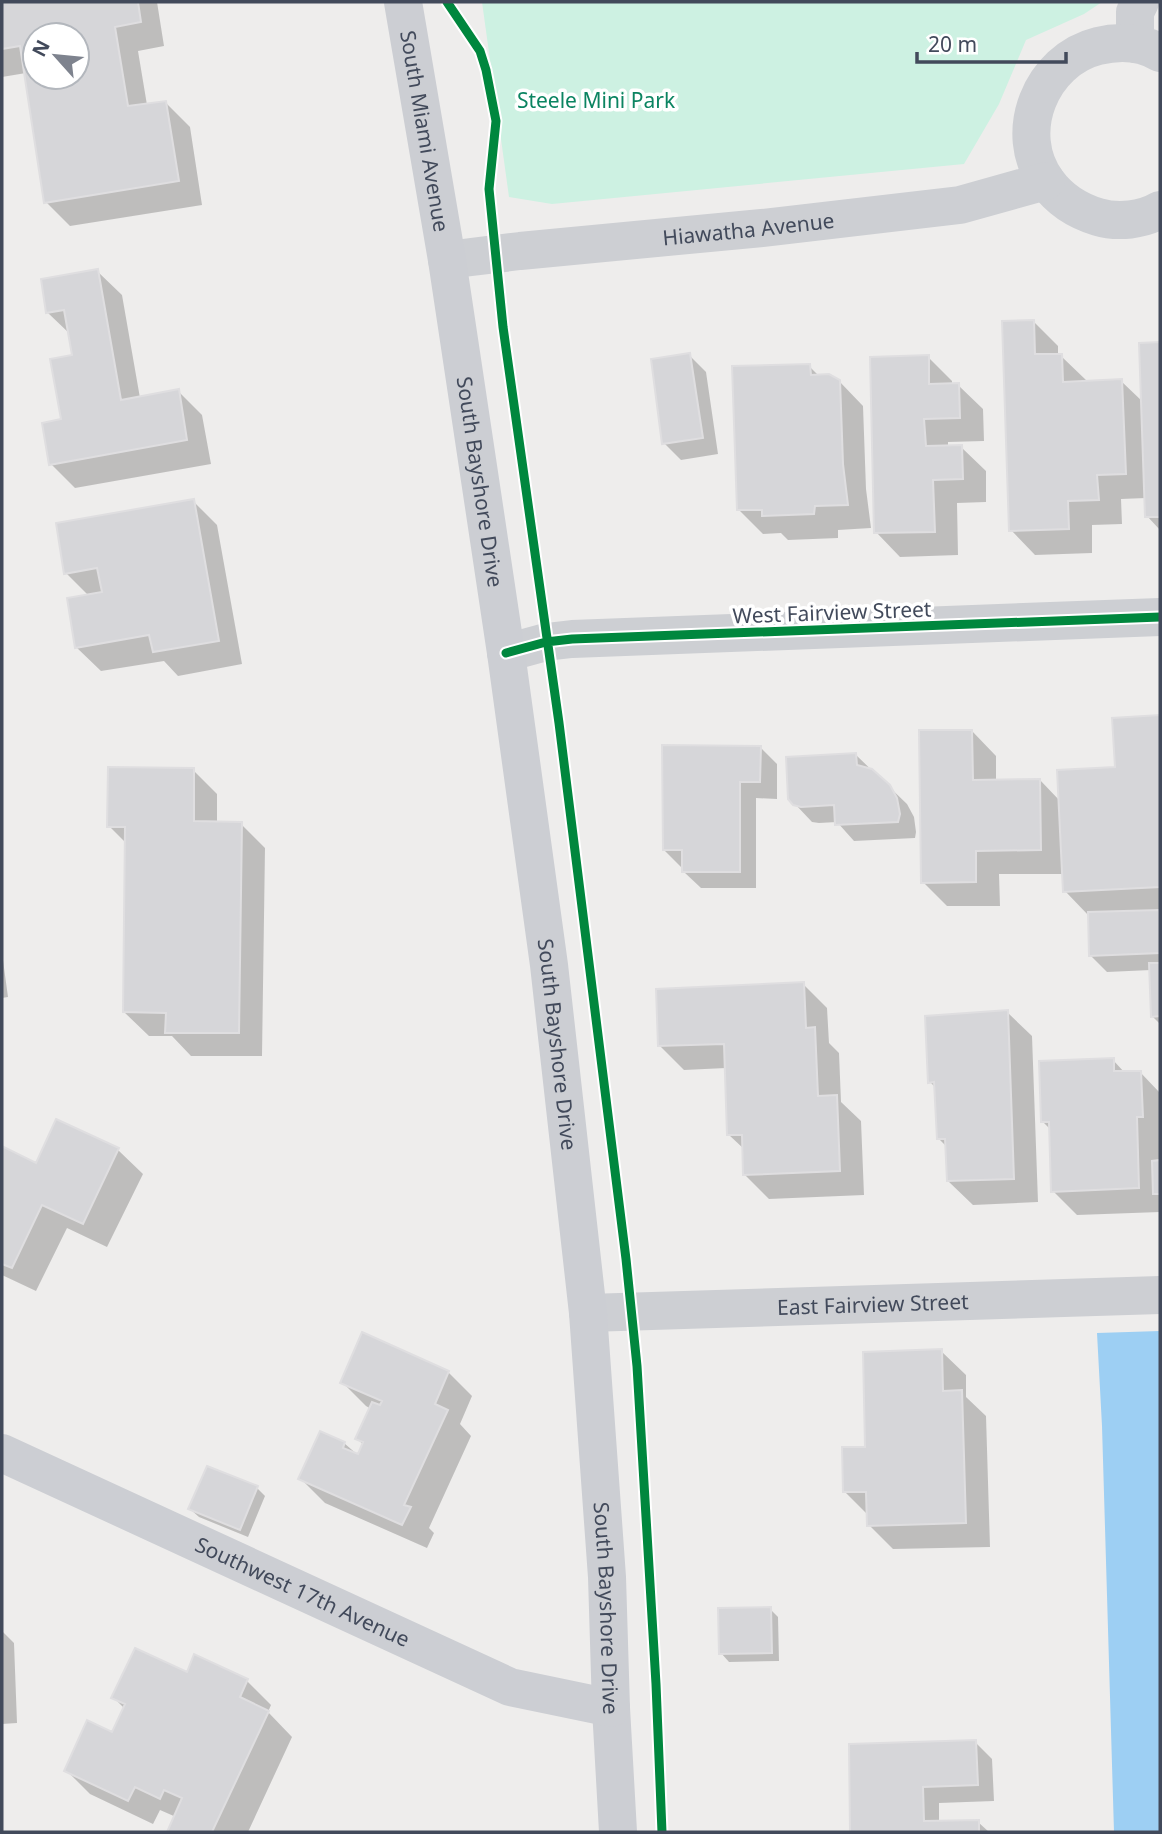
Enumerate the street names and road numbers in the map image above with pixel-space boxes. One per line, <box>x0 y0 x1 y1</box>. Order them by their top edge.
street label: South Miami Avenue <box>394 28 456 234</box>
street label: Hiawatha Avenue <box>661 206 836 251</box>
street label: South Bayshore Drive <box>451 374 510 589</box>
street label: West Fairview Street <box>732 595 932 629</box>
street label: South Bayshore Drive <box>532 937 584 1152</box>
street label: East Fairview Street <box>777 1287 969 1321</box>
street label: South Bayshore Drive <box>588 1501 625 1715</box>
street label: Southwest 17th Avenue <box>191 1530 414 1653</box>

